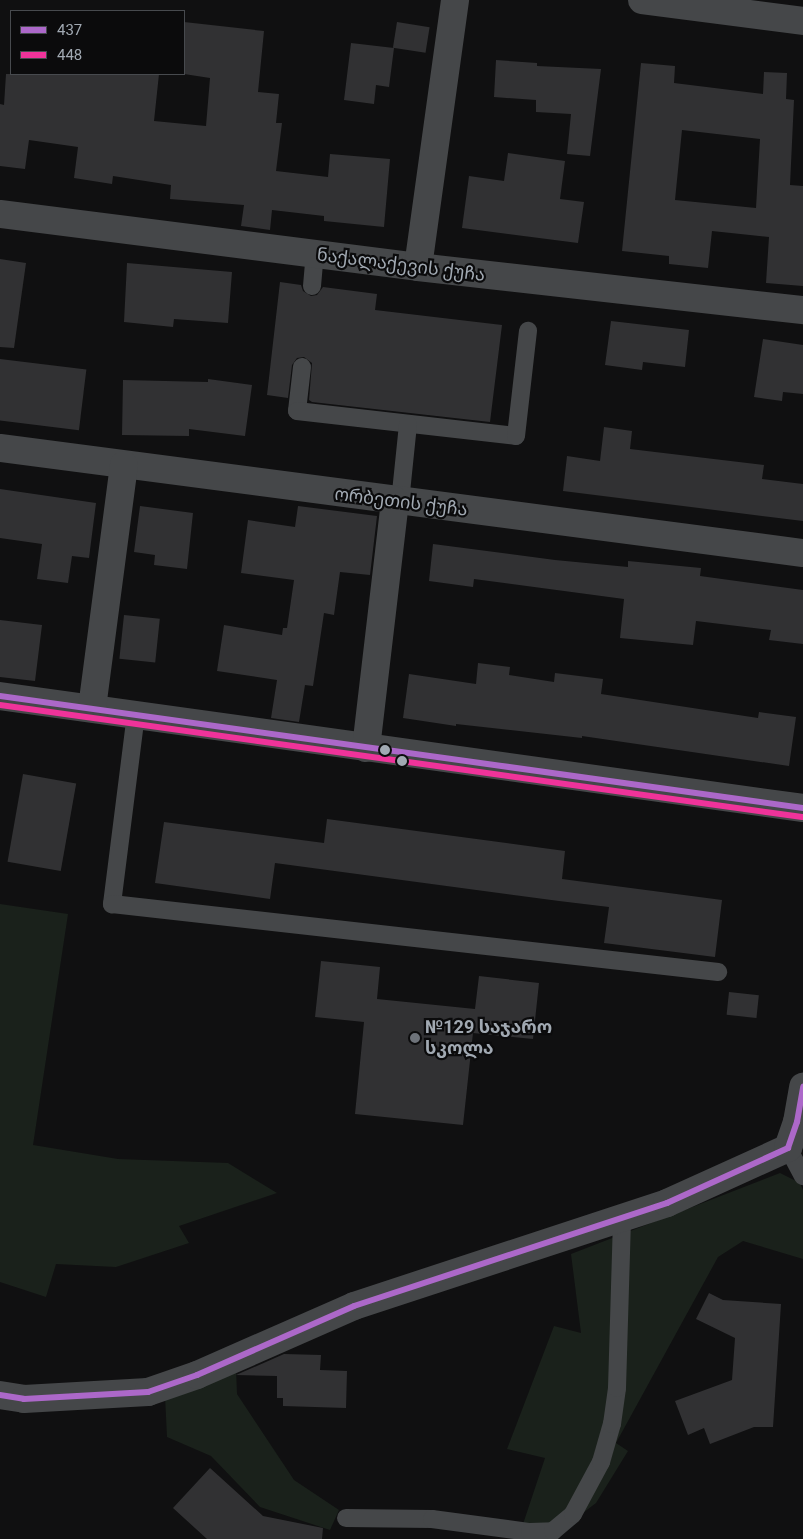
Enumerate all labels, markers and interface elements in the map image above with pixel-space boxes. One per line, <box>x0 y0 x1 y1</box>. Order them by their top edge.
legend <box>10 10 185 75</box>
text: 437 <box>57 21 82 39</box>
text: 448 <box>57 46 82 64</box>
street label: ნაქალაქევის ქუჩა <box>316 244 486 286</box>
street label: ორბეთის ქუჩა <box>333 483 469 521</box>
unlabelled marker <box>380 745 390 755</box>
unlabelled marker <box>397 756 407 766</box>
place label: №129 საჯარო სკოლა <box>425 1017 552 1060</box>
marker: №129 საჯარო სკოლა <box>409 1032 421 1044</box>

